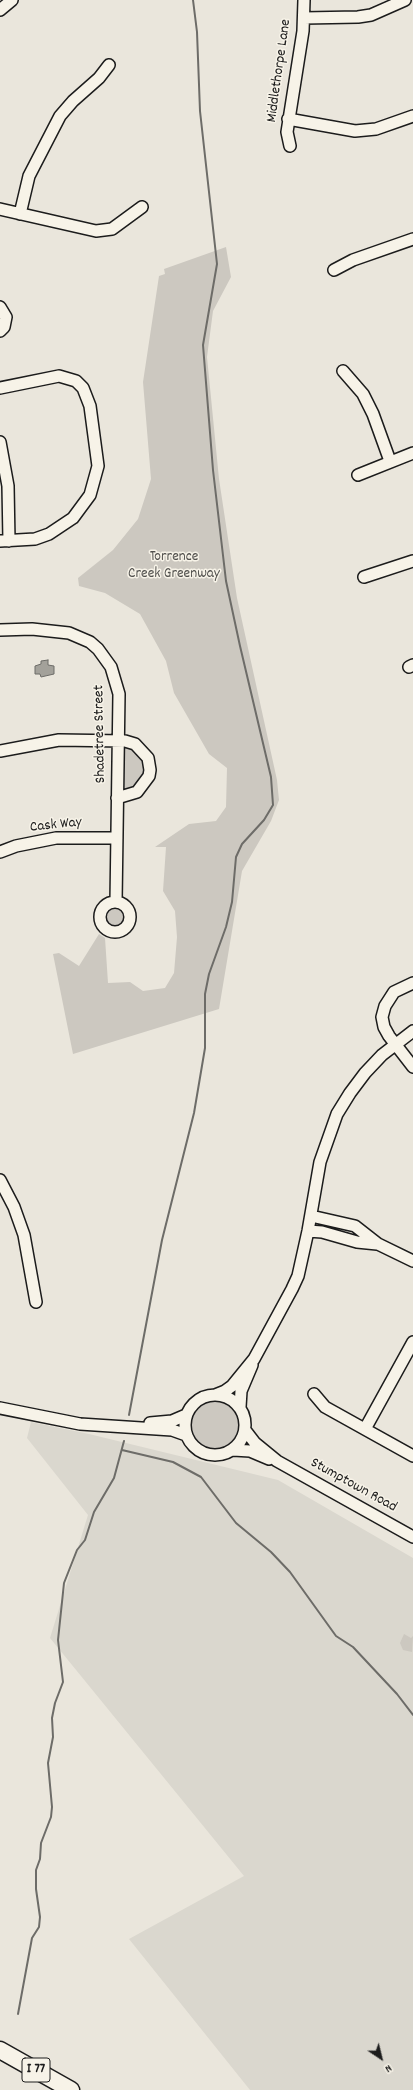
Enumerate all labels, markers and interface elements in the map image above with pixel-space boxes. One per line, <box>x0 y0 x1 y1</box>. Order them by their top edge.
street label: Middlethorpe Lane <box>264 18 296 124</box>
park label: Torrence Creek Greenway <box>128 549 220 584</box>
street label: Shadetree Street <box>91 685 111 783</box>
street label: Cask Way <box>29 814 83 838</box>
street label: Stumptown Road <box>307 1455 399 1517</box>
north arrow <box>361 2038 401 2078</box>
road number: I 77 <box>22 2058 50 2082</box>
text: N <box>381 2060 395 2076</box>

